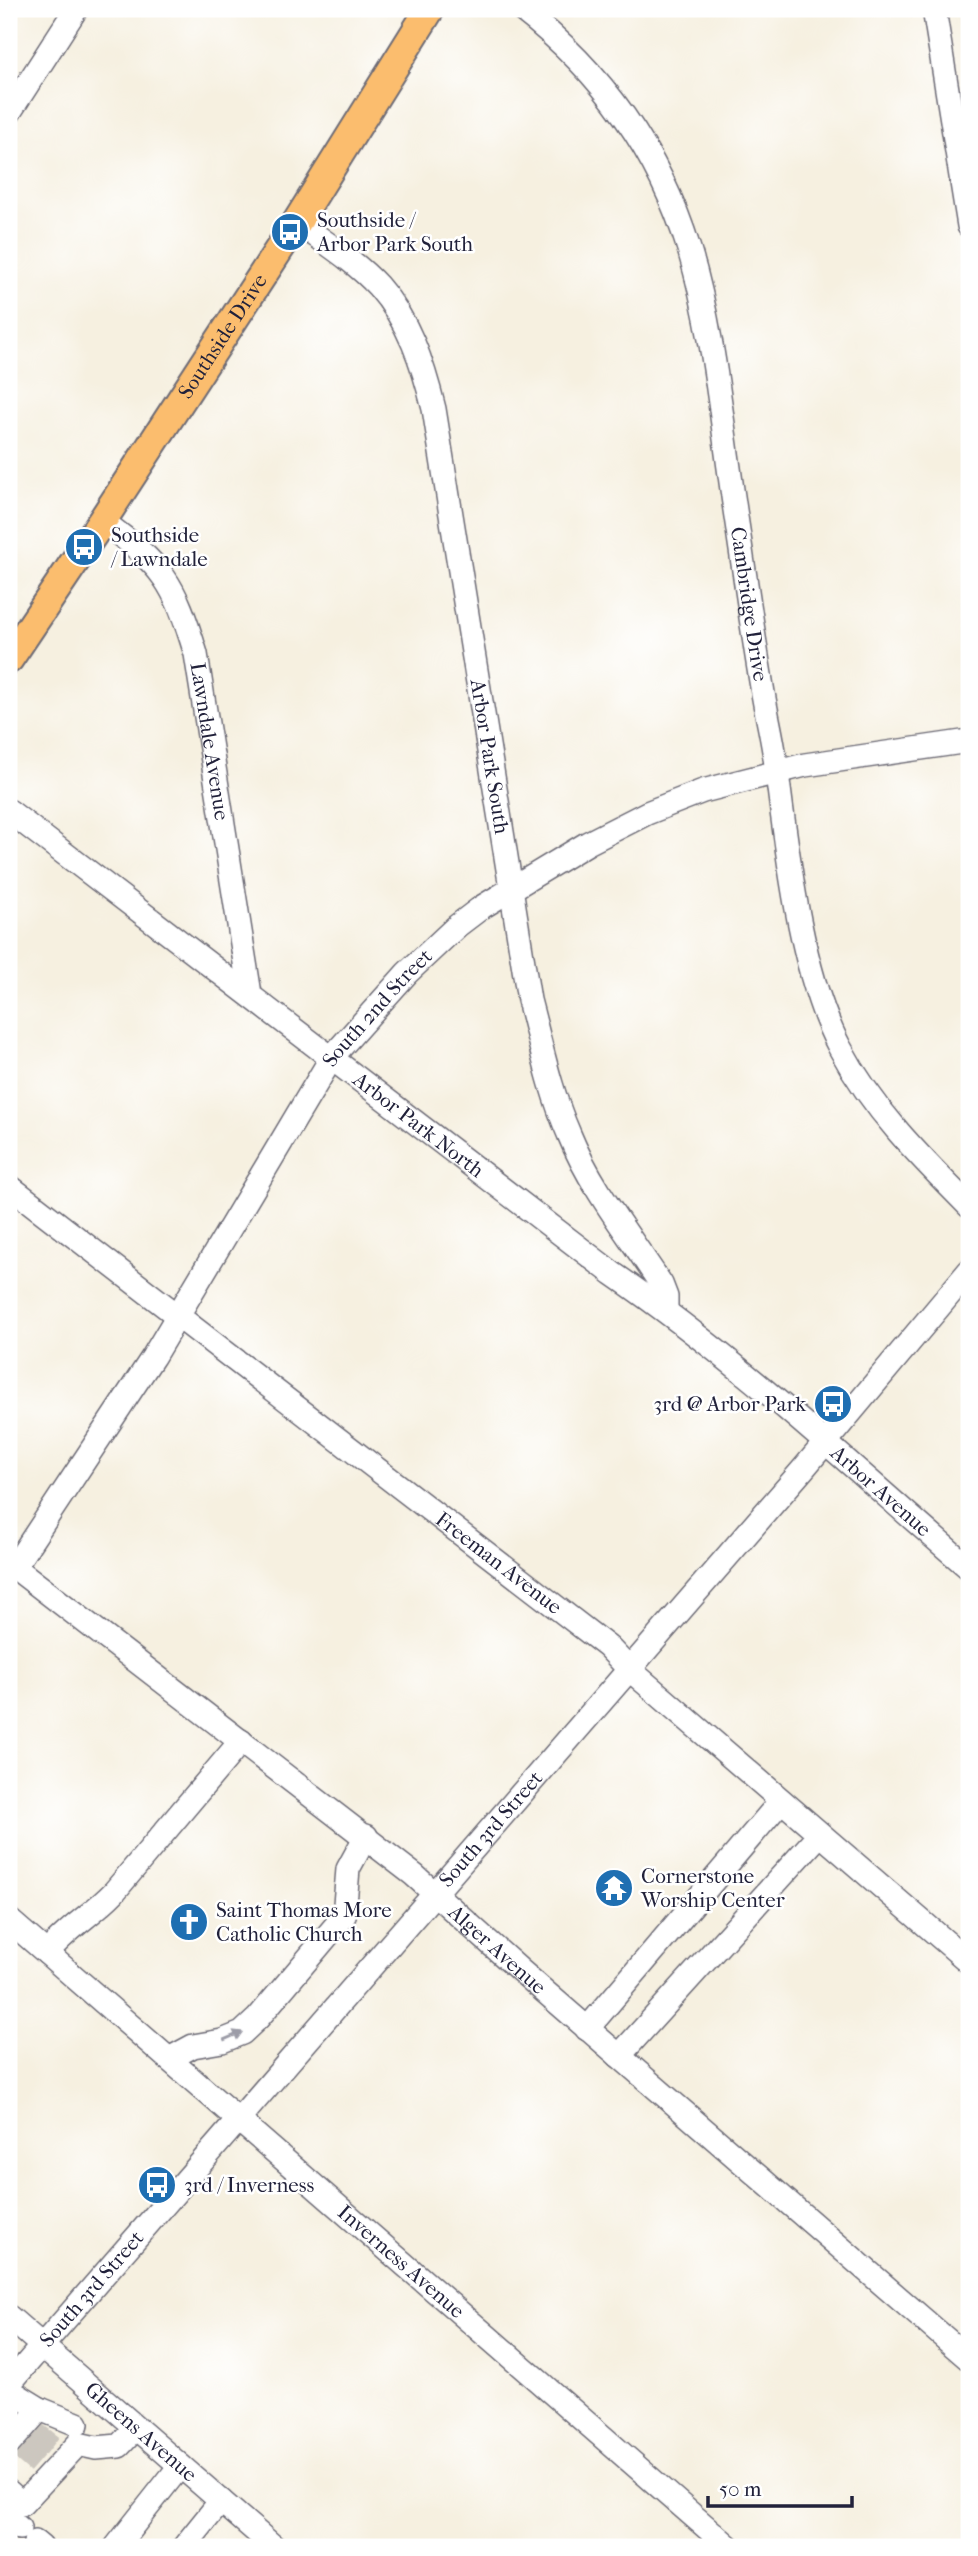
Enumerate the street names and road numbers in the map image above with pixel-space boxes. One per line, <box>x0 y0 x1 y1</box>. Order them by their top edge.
street label: Southside Drive <box>173 269 272 403</box>
street label: Cambridge Drive <box>726 525 773 683</box>
street label: Lawndale Avenue <box>186 661 234 822</box>
street label: Arbor Park South <box>465 677 514 836</box>
street label: South 2nd Street <box>317 943 437 1071</box>
street label: Arbor Park North <box>348 1067 489 1183</box>
street label: Arbor Avenue <box>825 1440 936 1541</box>
street label: Freeman Avenue <box>431 1507 567 1619</box>
street label: South 3rd Street <box>434 1766 548 1892</box>
street label: Alger Avenue <box>443 1899 551 1999</box>
street label: Inverness Avenue <box>333 2200 469 2323</box>
street label: South 3rd Street <box>35 2226 149 2352</box>
street label: Gheens Avenue <box>81 2377 202 2487</box>

